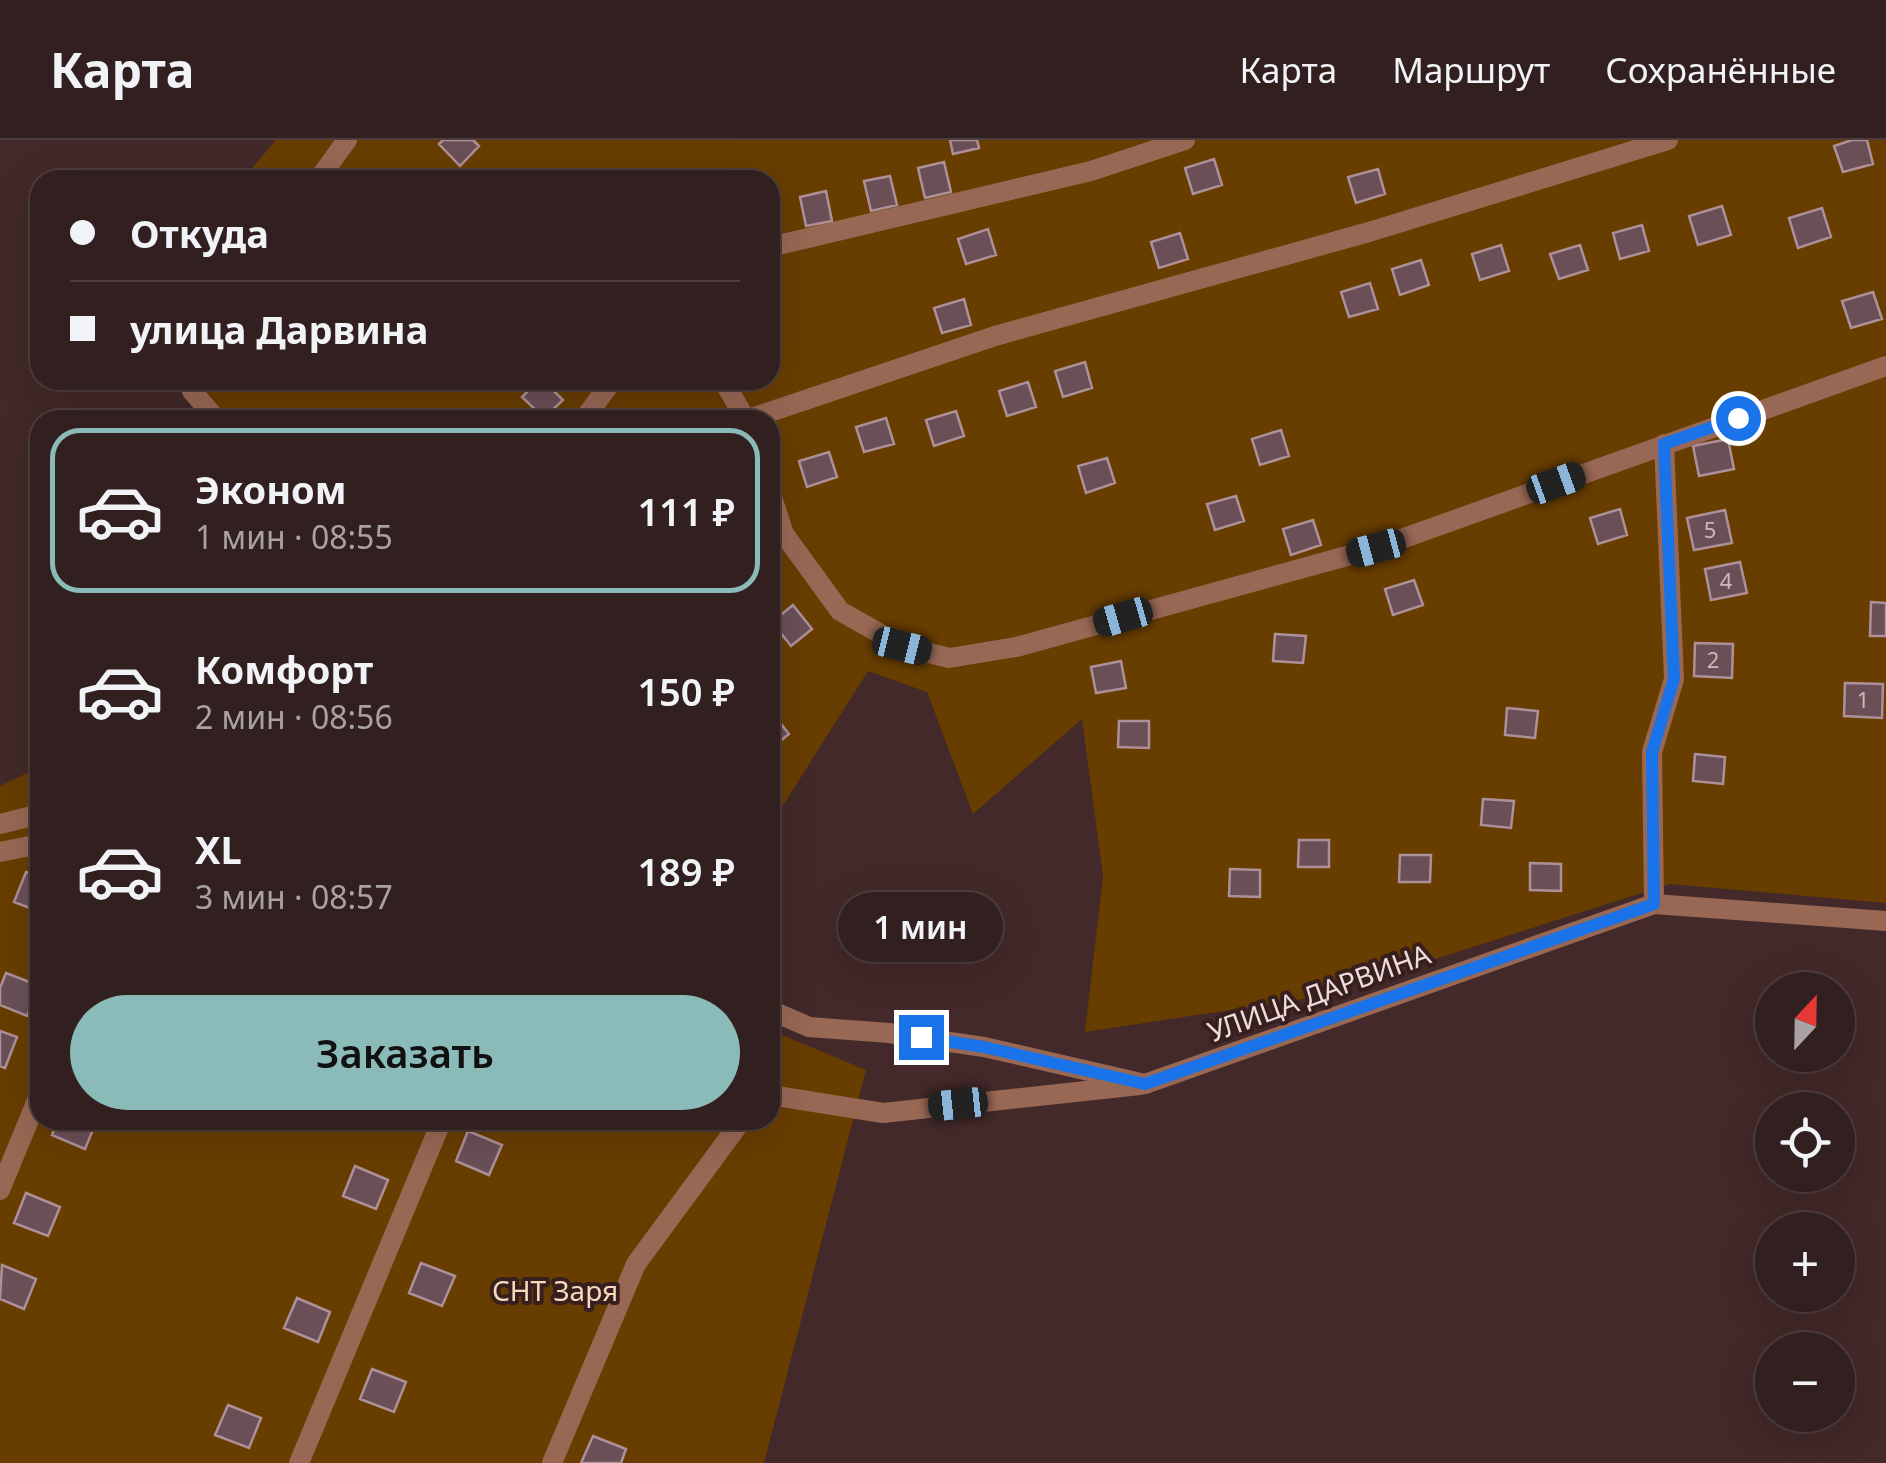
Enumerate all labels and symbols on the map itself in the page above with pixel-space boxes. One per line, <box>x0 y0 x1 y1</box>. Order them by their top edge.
route start <box>1716 396 1761 441</box>
car <box>1523 459 1589 507</box>
house number: 5 <box>1704 514 1716 544</box>
car <box>1343 526 1409 570</box>
house number: 4 <box>1720 565 1733 595</box>
car <box>1090 594 1156 640</box>
car <box>869 624 935 668</box>
house number: 2 <box>1707 644 1719 674</box>
house number: 1 <box>1857 684 1869 714</box>
callout: 1 мин <box>838 892 1004 962</box>
street label: УЛИЦА ДАРВИНА <box>1202 934 1435 1050</box>
north arrow <box>1755 972 1855 1072</box>
route end <box>899 1015 944 1060</box>
car <box>927 1086 989 1122</box>
park label: СНТ Заря <box>492 1271 618 1309</box>

